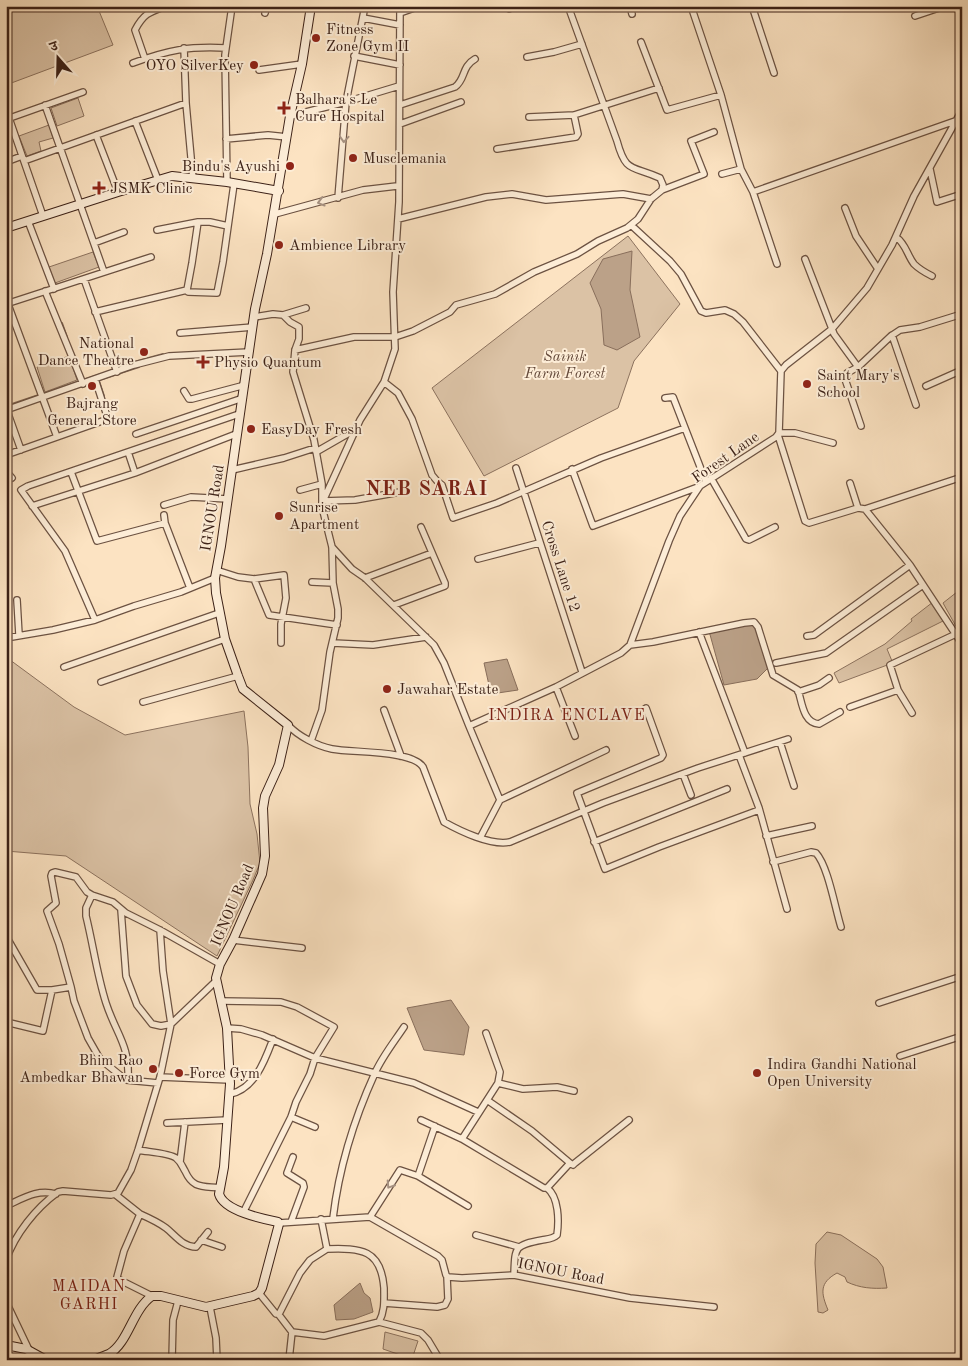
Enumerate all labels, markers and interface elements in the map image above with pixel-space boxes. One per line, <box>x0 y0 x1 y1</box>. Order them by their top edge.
place label: Fitness Zone Gym II <box>326 23 409 55</box>
north arrow <box>32 32 82 82</box>
marker: Fitness Zone Gym II <box>310 32 322 44</box>
text: उ <box>47 39 60 55</box>
place label: OYO SilverKey <box>146 59 244 74</box>
marker: OYO SilverKey <box>248 59 260 71</box>
place label: Balhara's Le Cure Hospital <box>295 93 385 125</box>
marker: Balhara's Le Cure Hospital <box>277 101 291 115</box>
one-way arrow <box>339 136 350 144</box>
marker: Musclemania <box>347 152 359 164</box>
place label: Musclemania <box>363 152 447 167</box>
place label: Bindu's Ayushi <box>182 160 280 175</box>
marker: Bindu's Ayushi <box>284 160 296 172</box>
marker: JSMK Clinic <box>92 181 106 195</box>
place label: JSMK Clinic <box>110 182 193 197</box>
one-way arrow <box>316 196 325 207</box>
marker: Ambience Library <box>273 239 285 251</box>
place label: Ambience Library <box>289 239 406 254</box>
place label: National Dance Theatre <box>38 337 134 369</box>
marker: National Dance Theatre <box>138 346 150 358</box>
park label: Sainik Farm Forest <box>524 350 606 382</box>
marker: Physio Quantum <box>196 355 210 369</box>
place label: Physio Quantum <box>214 356 322 371</box>
place label: Saint Mary's School <box>817 369 900 401</box>
marker: Saint Mary's School <box>801 378 813 390</box>
marker: Bajrang General Store <box>86 380 98 392</box>
place label: Bajrang General Store <box>47 397 137 429</box>
marker: EasyDay Fresh <box>245 423 257 435</box>
place label: EasyDay Fresh <box>261 423 362 438</box>
street label: Forest Lane <box>690 430 762 487</box>
street label: IGNOU Road <box>199 464 228 553</box>
district label: NEB SARAI <box>366 480 488 500</box>
place label: Sunrise Apartment <box>289 501 359 533</box>
marker: Sunrise Apartment <box>273 510 285 522</box>
street label: Cross Lane 12 <box>538 519 581 614</box>
marker: Jawahar Estate <box>381 683 393 695</box>
place label: Jawahar Estate <box>397 683 498 698</box>
district label: INDIRA ENCLAVE <box>488 708 646 724</box>
street label: IGNOU Road <box>209 862 257 949</box>
place label: Bhim Rao Ambedkar Bhawan <box>19 1054 143 1086</box>
place label: Indira Gandhi National Open University <box>767 1058 916 1090</box>
marker: Bhim Rao Ambedkar Bhawan <box>147 1063 159 1075</box>
marker: Force Gym <box>173 1067 185 1079</box>
place label: Force Gym <box>189 1067 260 1082</box>
marker: Indira Gandhi National Open University <box>751 1067 763 1079</box>
one-way arrow <box>387 1180 396 1189</box>
street label: IGNOU Road <box>516 1257 605 1288</box>
district label: MAIDAN GARHI <box>52 1279 126 1313</box>

